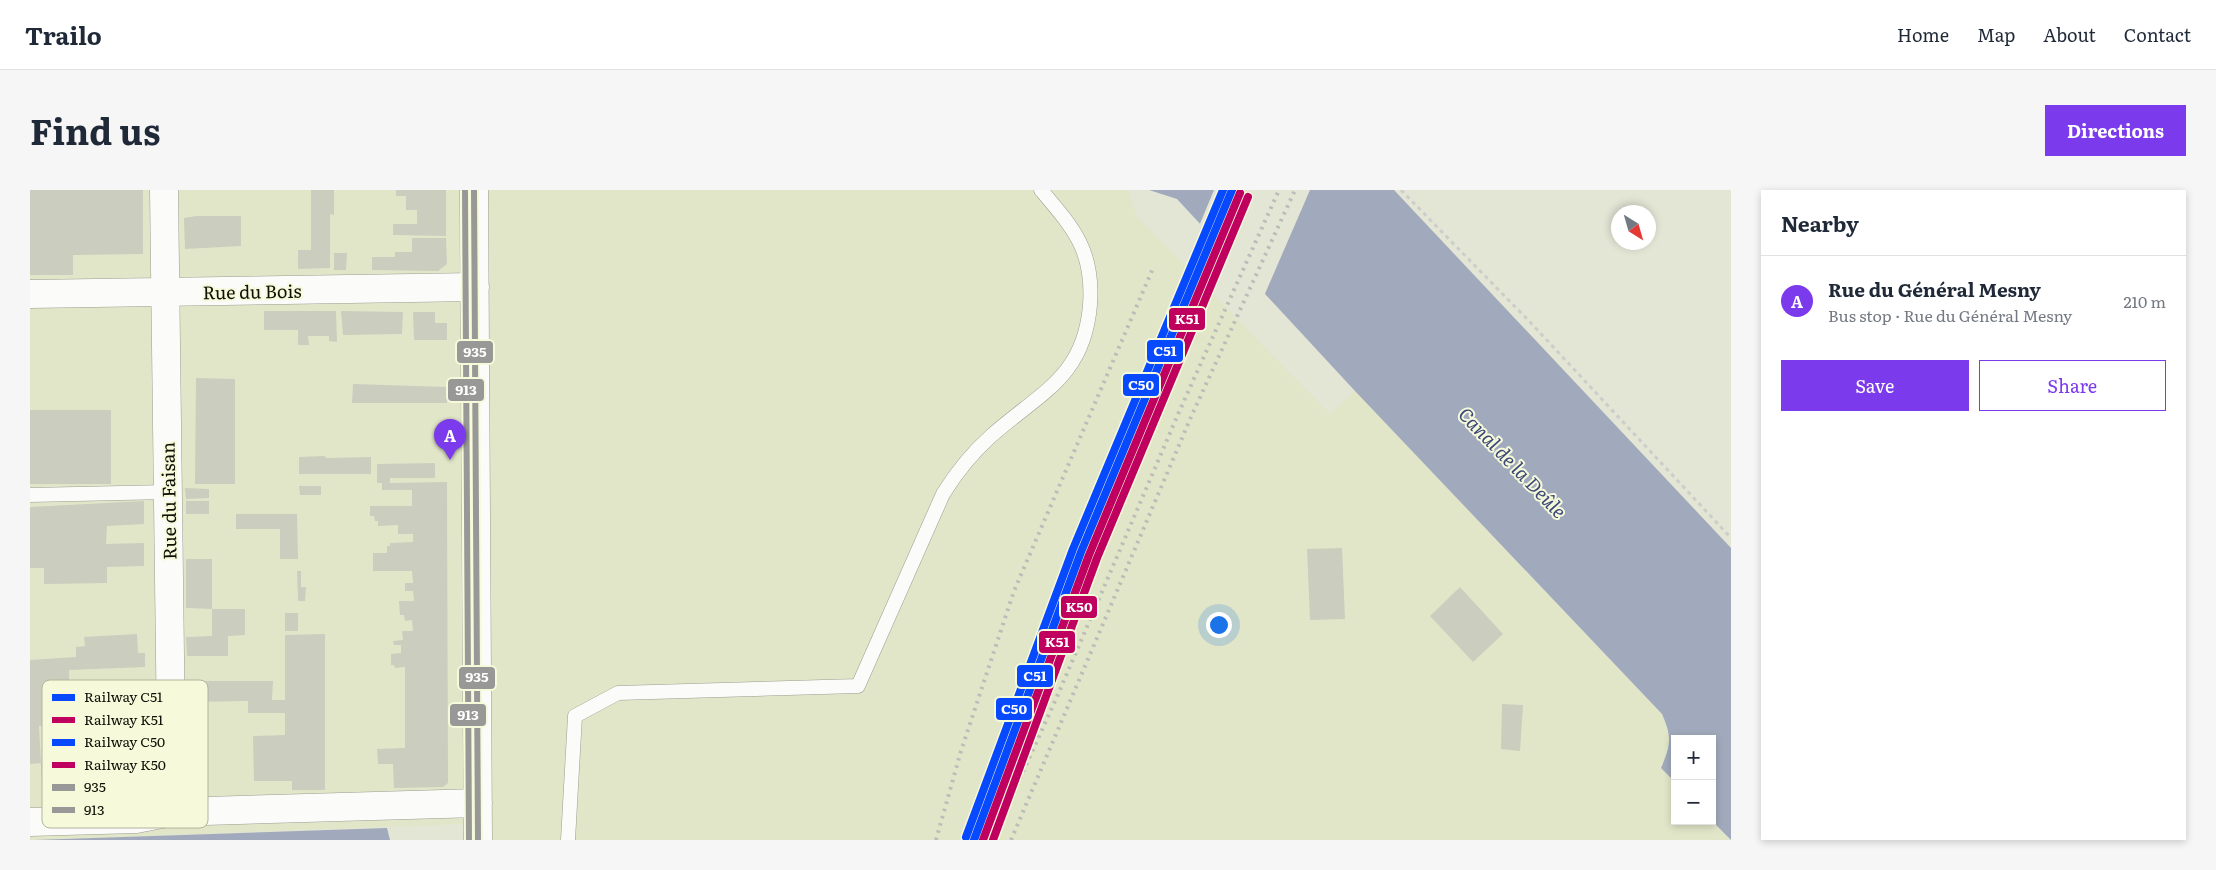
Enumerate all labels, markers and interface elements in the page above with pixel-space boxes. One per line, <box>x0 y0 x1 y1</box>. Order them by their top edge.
text: Trailo <box>25 17 102 52</box>
text: Home <box>1897 21 1949 48</box>
text: Map <box>1977 21 2015 48</box>
text: About <box>2043 21 2096 48</box>
text: Contact <box>2124 21 2191 48</box>
text: Find us <box>30 104 160 156</box>
button: Directions <box>2045 105 2186 156</box>
north arrow <box>1611 205 1656 250</box>
text: Nearby <box>1781 207 1859 238</box>
text: Rue du Général Mesny <box>1828 275 2041 303</box>
street label: Rue du Bois <box>202 277 302 305</box>
text: A <box>1791 289 1803 313</box>
text: 210 m <box>2123 289 2166 313</box>
text: Bus stop · Rue du Général Mesny <box>1828 303 2072 327</box>
line badge: K51 <box>1168 307 1206 331</box>
text: K51 <box>1175 308 1199 328</box>
line badge: C51 <box>1146 339 1184 363</box>
line badge: 935 <box>456 340 494 364</box>
text: C51 <box>1153 340 1177 360</box>
text: 935 <box>463 341 487 361</box>
button: Save <box>1781 360 1969 411</box>
button: Share <box>1979 360 2166 411</box>
line badge: C50 <box>1122 373 1160 397</box>
text: C50 <box>1128 374 1154 394</box>
line badge: 913 <box>447 378 485 402</box>
text: 913 <box>455 379 477 399</box>
water label: Canal de la Deûle <box>1453 400 1573 524</box>
pin: A <box>434 419 466 460</box>
street label: Rue du Faisan <box>153 442 183 560</box>
line badge: K50 <box>1060 595 1098 619</box>
text: K50 <box>1065 596 1093 616</box>
your location <box>1206 612 1232 638</box>
line badge: K51 <box>1038 630 1076 654</box>
text: K51 <box>1045 631 1069 651</box>
line badge: C51 <box>1016 664 1054 688</box>
text: C51 <box>1023 665 1047 685</box>
line badge: 935 <box>458 666 496 690</box>
text: 935 <box>465 666 489 686</box>
legend <box>42 680 208 828</box>
text: Railway C51 <box>84 686 163 706</box>
line badge: C50 <box>995 697 1033 721</box>
text: C50 <box>1001 698 1027 718</box>
line badge: 913 <box>449 703 487 727</box>
text: 913 <box>457 704 479 724</box>
text: Railway K51 <box>84 709 164 729</box>
text: Railway C50 <box>84 731 165 751</box>
map controls <box>1671 735 1716 825</box>
button: + <box>1671 735 1716 780</box>
text: Railway K50 <box>84 754 166 774</box>
text: 935 <box>84 776 106 796</box>
button: − <box>1671 780 1716 825</box>
text: 913 <box>84 799 105 819</box>

